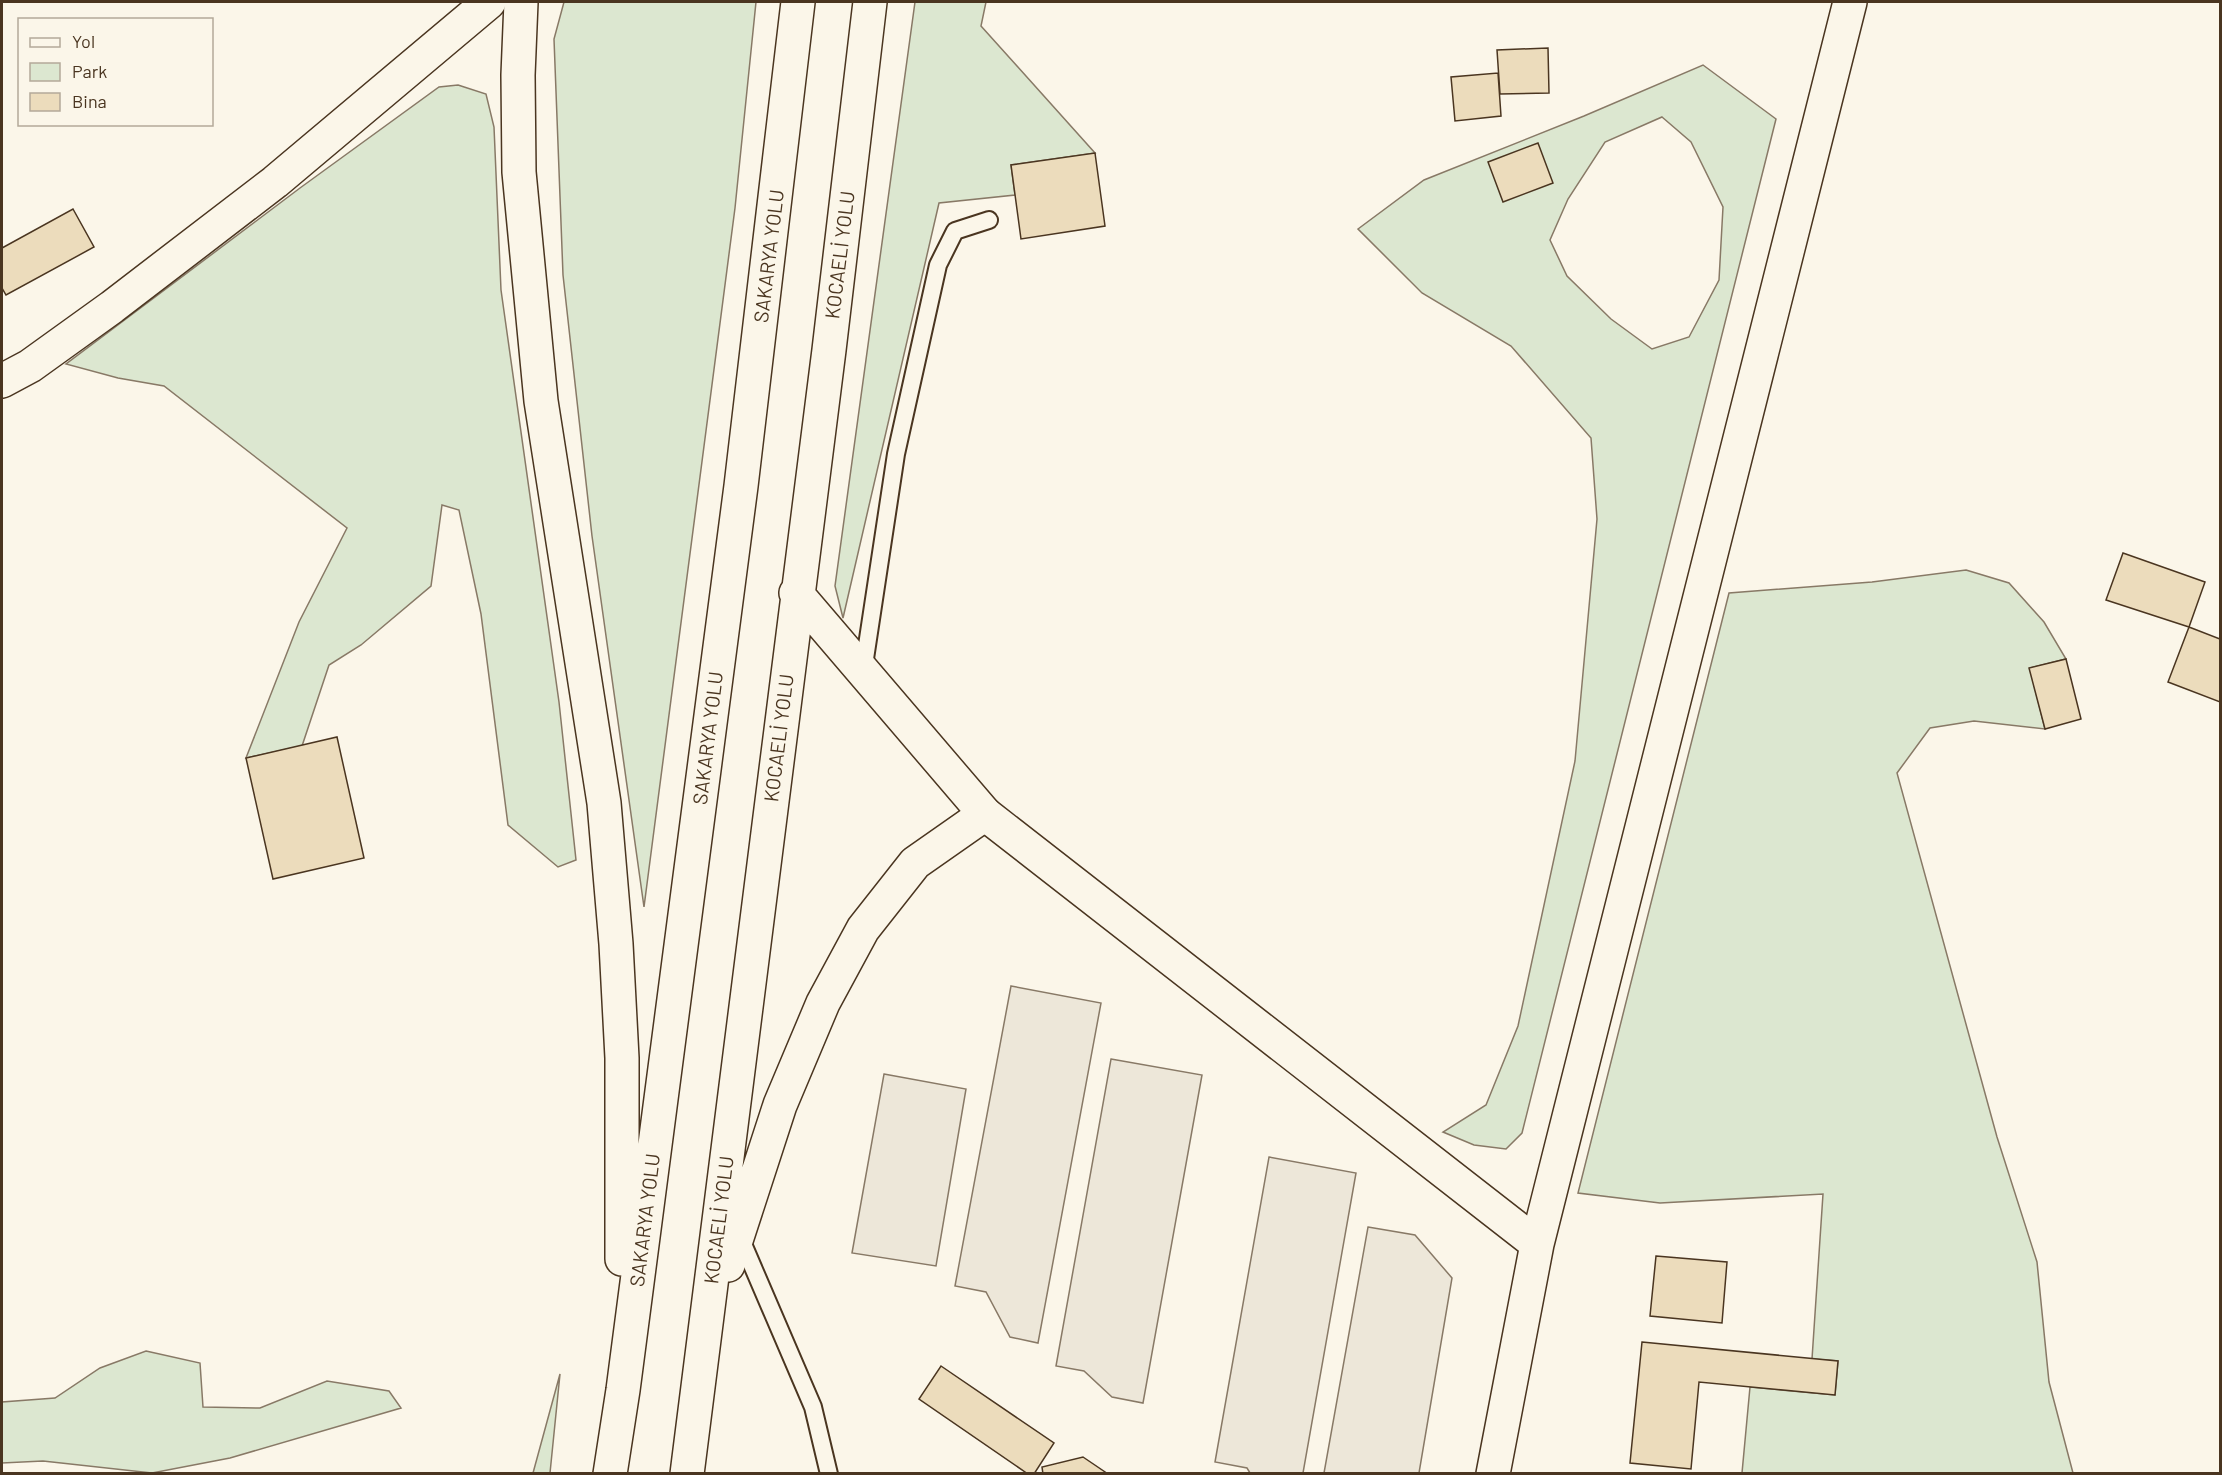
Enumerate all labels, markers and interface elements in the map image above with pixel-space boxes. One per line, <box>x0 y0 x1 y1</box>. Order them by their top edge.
legend <box>18 18 213 126</box>
text: Yol <box>72 30 95 52</box>
text: Park <box>72 60 107 82</box>
text: Bina <box>72 90 107 112</box>
street label: SAKARYA YOLU <box>748 188 788 324</box>
street label: KOCAELİ YOLU <box>819 189 859 320</box>
street label: SAKARYA YOLU <box>687 670 727 806</box>
street label: KOCAELİ YOLU <box>758 672 798 803</box>
street label: SAKARYA YOLU <box>624 1152 664 1288</box>
street label: KOCAELİ YOLU <box>698 1154 738 1285</box>

